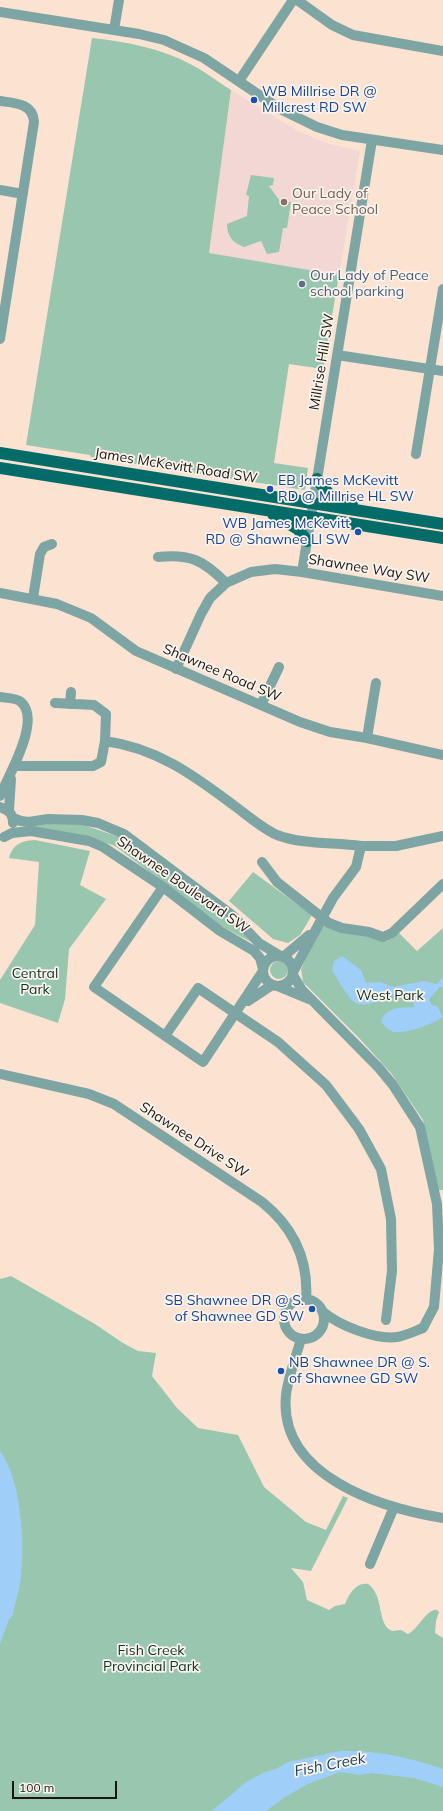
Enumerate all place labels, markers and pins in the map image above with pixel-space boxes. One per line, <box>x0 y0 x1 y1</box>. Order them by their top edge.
place label: WB Millrise DR @ Millcrest RD SW <box>262 84 377 116</box>
marker: WB Millrise DR @ Millcrest RD SW <box>249 95 259 105</box>
place label: Our Lady of Peace School <box>292 186 378 218</box>
marker: Our Lady of Peace School <box>279 197 289 207</box>
place label: Our Lady of Peace school parking <box>310 268 429 300</box>
marker: Our Lady of Peace school parking <box>297 279 307 289</box>
place label: EB James McKevitt RD @ Millrise HL SW <box>278 473 414 506</box>
marker: EB James McKevitt RD @ Millrise HL SW <box>265 484 275 494</box>
place label: WB James McKevitt RD @ Shawnee LI SW <box>205 516 350 548</box>
marker: WB James McKevitt RD @ Shawnee LI SW <box>353 527 363 537</box>
place label: SB Shawnee DR @ S. of Shawnee GD SW <box>165 1293 304 1326</box>
marker: SB Shawnee DR @ S. of Shawnee GD SW <box>307 1304 317 1314</box>
place label: NB Shawnee DR @ S. of Shawnee GD SW <box>289 1355 430 1388</box>
marker: NB Shawnee DR @ S. of Shawnee GD SW <box>276 1366 286 1376</box>

